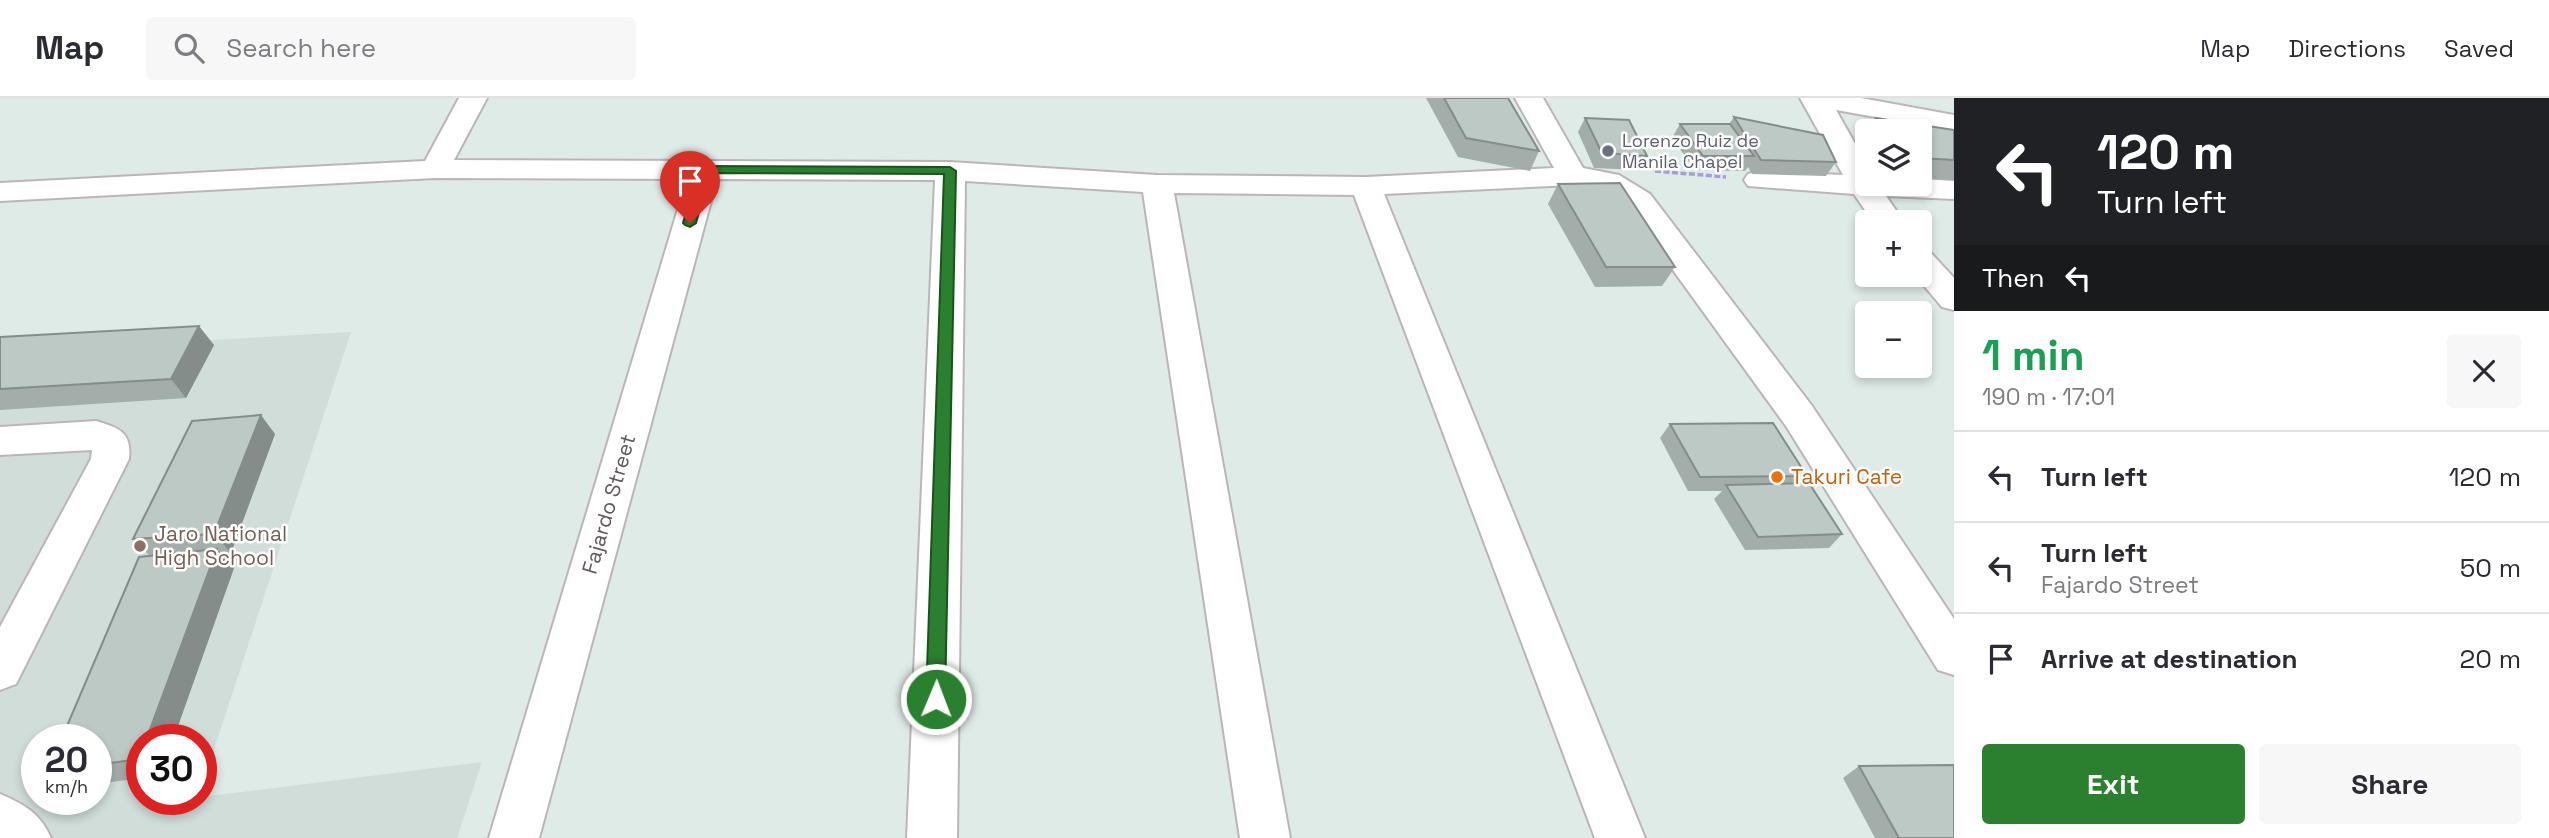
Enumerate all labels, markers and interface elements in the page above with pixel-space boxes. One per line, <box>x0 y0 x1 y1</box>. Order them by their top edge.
search box <box>146 17 636 80</box>
text: Map <box>35 27 104 69</box>
icon: search <box>170 29 208 67</box>
text: Search here <box>226 31 376 65</box>
text: Map <box>2200 33 2250 64</box>
text: Directions <box>2288 33 2406 64</box>
text: Saved <box>2444 33 2514 64</box>
map controls <box>1855 119 1932 378</box>
button: layers <box>1855 119 1932 196</box>
text: 120 m <box>2097 121 2234 183</box>
icon: left <box>1982 126 2073 217</box>
place label: Lorenzo Ruiz de Manila Chapel <box>1622 129 1759 173</box>
marker: Lorenzo Ruiz de Manila Chapel <box>1600 143 1616 159</box>
pin <box>660 151 720 223</box>
icon: arrive <box>671 162 709 200</box>
text: Turn left <box>2097 182 2227 222</box>
button: + <box>1855 210 1932 287</box>
icon: left <box>2059 259 2097 297</box>
text: Then <box>1982 261 2045 295</box>
button: − <box>1855 301 1932 378</box>
text: 1 min <box>1982 329 2085 382</box>
button: close <box>2447 334 2521 408</box>
text: 190 m · 17:01 <box>1982 382 2115 412</box>
street label: Fajardo Street <box>576 431 641 577</box>
icon: left <box>1982 458 2020 496</box>
text: Turn left <box>2041 460 2148 494</box>
text: 120 m <box>2449 460 2521 494</box>
place label: Takuri Cafe <box>1791 463 1902 490</box>
marker: Takuri Cafe <box>1769 469 1785 485</box>
place label: Jaro National High School <box>154 520 287 571</box>
text: Turn left <box>2041 536 2148 570</box>
marker: Jaro National High School <box>132 538 148 554</box>
icon: left <box>1982 549 2020 587</box>
text: 50 m <box>2460 551 2521 585</box>
text: Fajardo Street <box>2041 570 2199 600</box>
icon: arrive <box>1982 640 2020 678</box>
text: Arrive at destination <box>2041 642 2298 676</box>
text: 20 m <box>2460 642 2521 676</box>
position arrow <box>899 662 973 736</box>
speed limit sign: 30 <box>126 724 217 815</box>
text: 20 <box>45 738 88 782</box>
button: Exit <box>1982 744 2245 824</box>
button: Share <box>2259 744 2521 824</box>
text: km/h <box>45 775 88 798</box>

